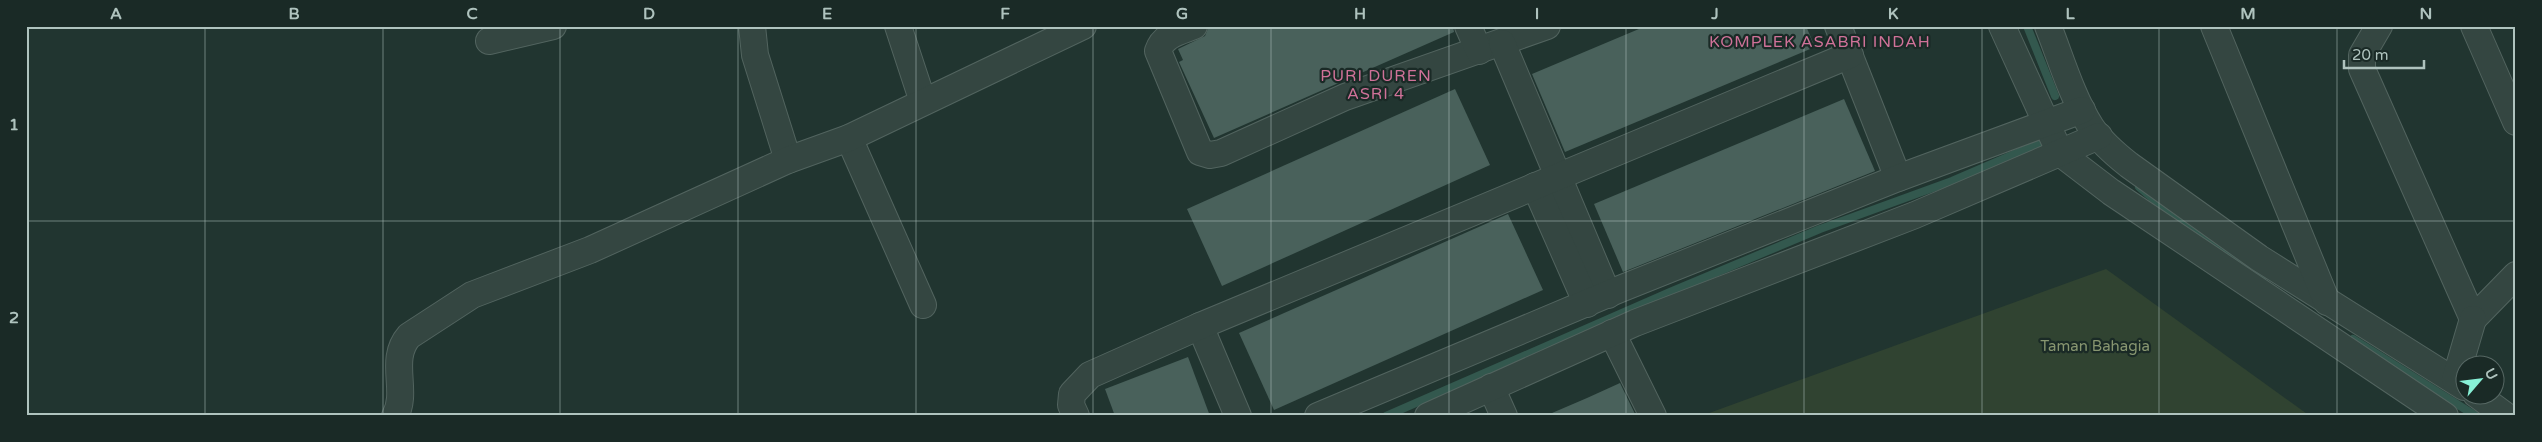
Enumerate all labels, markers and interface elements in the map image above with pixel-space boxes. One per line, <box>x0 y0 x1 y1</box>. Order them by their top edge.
text: A <box>110 4 122 24</box>
text: B <box>288 4 300 24</box>
text: C <box>466 4 478 24</box>
text: D <box>643 4 655 24</box>
text: E <box>822 4 832 24</box>
text: F <box>1000 4 1010 24</box>
text: G <box>1176 4 1188 24</box>
text: H <box>1354 4 1366 24</box>
text: I <box>1535 4 1539 24</box>
text: J <box>1710 4 1719 24</box>
text: K <box>1888 4 1899 24</box>
text: L <box>2065 4 2075 24</box>
text: M <box>2240 4 2256 24</box>
text: N <box>2420 4 2432 24</box>
district label: KOMPLEK ASABRI INDAH <box>1709 32 1931 52</box>
scale bar <box>2344 38 2424 70</box>
text: 20 m <box>2352 46 2389 64</box>
district label: PURI DUREN ASRI 4 <box>1320 66 1432 104</box>
text: 1 <box>9 115 19 135</box>
text: 2 <box>9 308 19 328</box>
park label: Taman Bahagia <box>2040 337 2150 355</box>
north arrow <box>2454 354 2504 404</box>
text: U <box>2481 365 2501 383</box>

